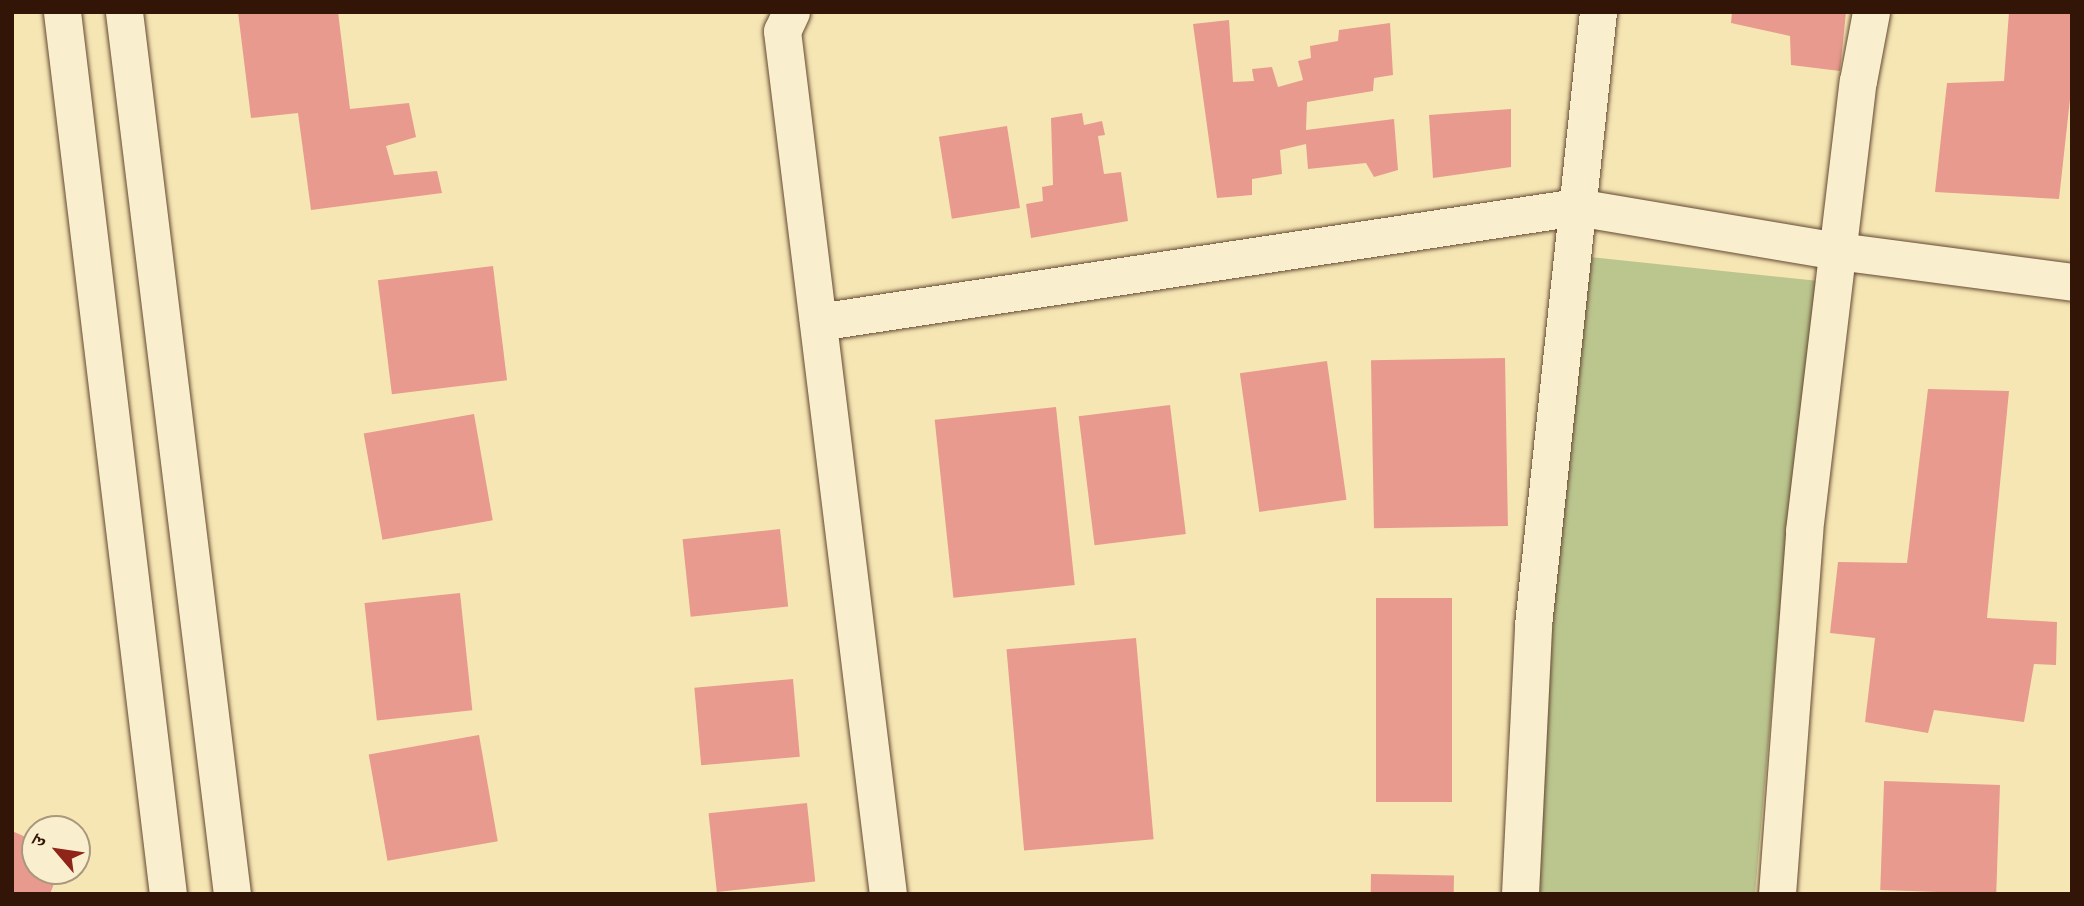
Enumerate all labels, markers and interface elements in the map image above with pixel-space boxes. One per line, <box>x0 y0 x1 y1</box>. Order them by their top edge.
north arrow <box>21 815 91 885</box>
text: उ <box>27 831 51 850</box>

